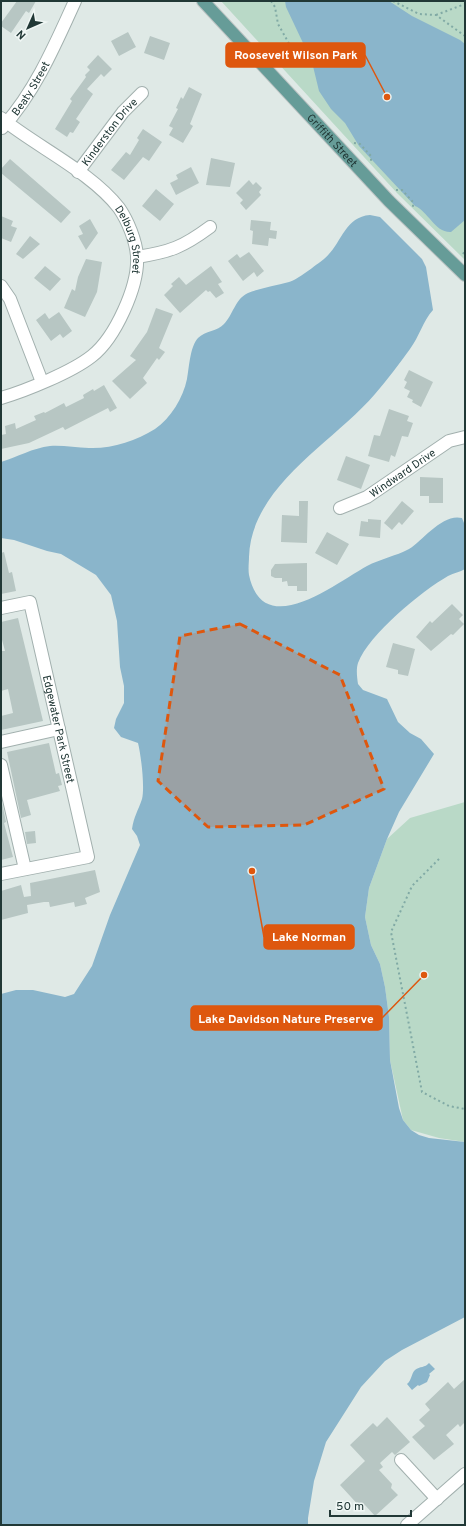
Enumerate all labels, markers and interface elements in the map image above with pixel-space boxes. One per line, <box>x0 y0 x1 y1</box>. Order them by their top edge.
north arrow <box>8 8 48 48</box>
text: N <box>14 27 29 42</box>
callout: Roosevelt Wilson Park <box>226 43 365 67</box>
text: Roosevelt Wilson Park <box>234 48 358 64</box>
street label: Beaty Street <box>9 59 53 119</box>
street label: Kinderston Drive <box>79 95 141 169</box>
street label: Griffith Street <box>303 111 360 170</box>
street label: Delburg Street <box>111 203 143 275</box>
street label: Windward Drive <box>367 446 439 501</box>
street label: Edgewater Park Street <box>39 674 77 785</box>
callout: Lake Norman <box>264 925 354 949</box>
text: Lake Norman <box>272 930 346 946</box>
callout: Lake Davidson Nature Preserve <box>191 1006 382 1030</box>
text: Lake Davidson Nature Preserve <box>198 1012 374 1028</box>
scale bar <box>330 1492 411 1518</box>
text: 50 m <box>336 1499 364 1515</box>

